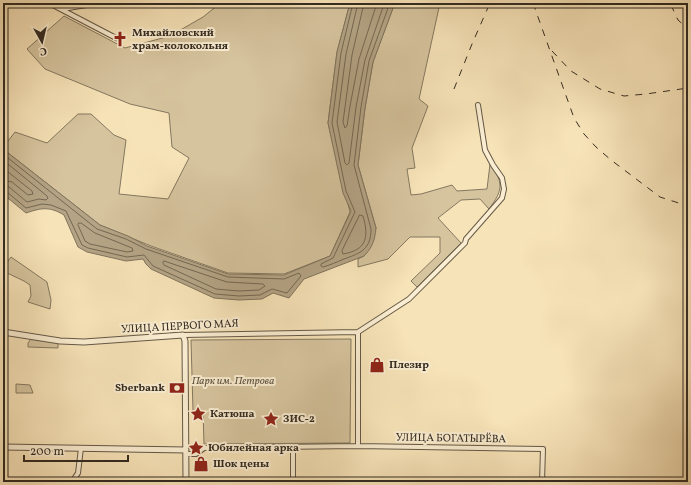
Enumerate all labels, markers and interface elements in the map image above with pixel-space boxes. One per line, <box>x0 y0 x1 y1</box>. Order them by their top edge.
north arrow <box>22 22 62 62</box>
place label: Михайловский храм-колокольня <box>132 26 228 54</box>
church icon: Михайловский храм-колокольня <box>111 30 129 48</box>
text: С <box>39 42 48 58</box>
street label: УЛИЦА ПЕРВОГО МАЯ <box>121 316 239 338</box>
shop icon: Плезир <box>368 356 386 374</box>
place label: Плезир <box>389 358 429 373</box>
park label: Парк им. Петрова <box>192 374 274 389</box>
bank icon: Sberbank <box>168 379 186 397</box>
place label: Sberbank <box>115 381 165 396</box>
place icon: Катюша <box>189 405 207 423</box>
place label: Катюша <box>210 407 254 422</box>
place icon: ЗИС-2 <box>262 410 280 428</box>
place label: ЗИС-2 <box>283 412 315 427</box>
street label: УЛИЦА БОГАТЫРЁВА <box>396 431 506 447</box>
scale bar <box>24 437 128 463</box>
place icon: Юбилейная арка <box>187 439 205 457</box>
place label: Юбилейная арка <box>208 441 299 456</box>
text: 200 m <box>30 444 64 460</box>
shop icon: Шок цены <box>192 455 210 473</box>
place label: Шок цены <box>213 457 269 472</box>

